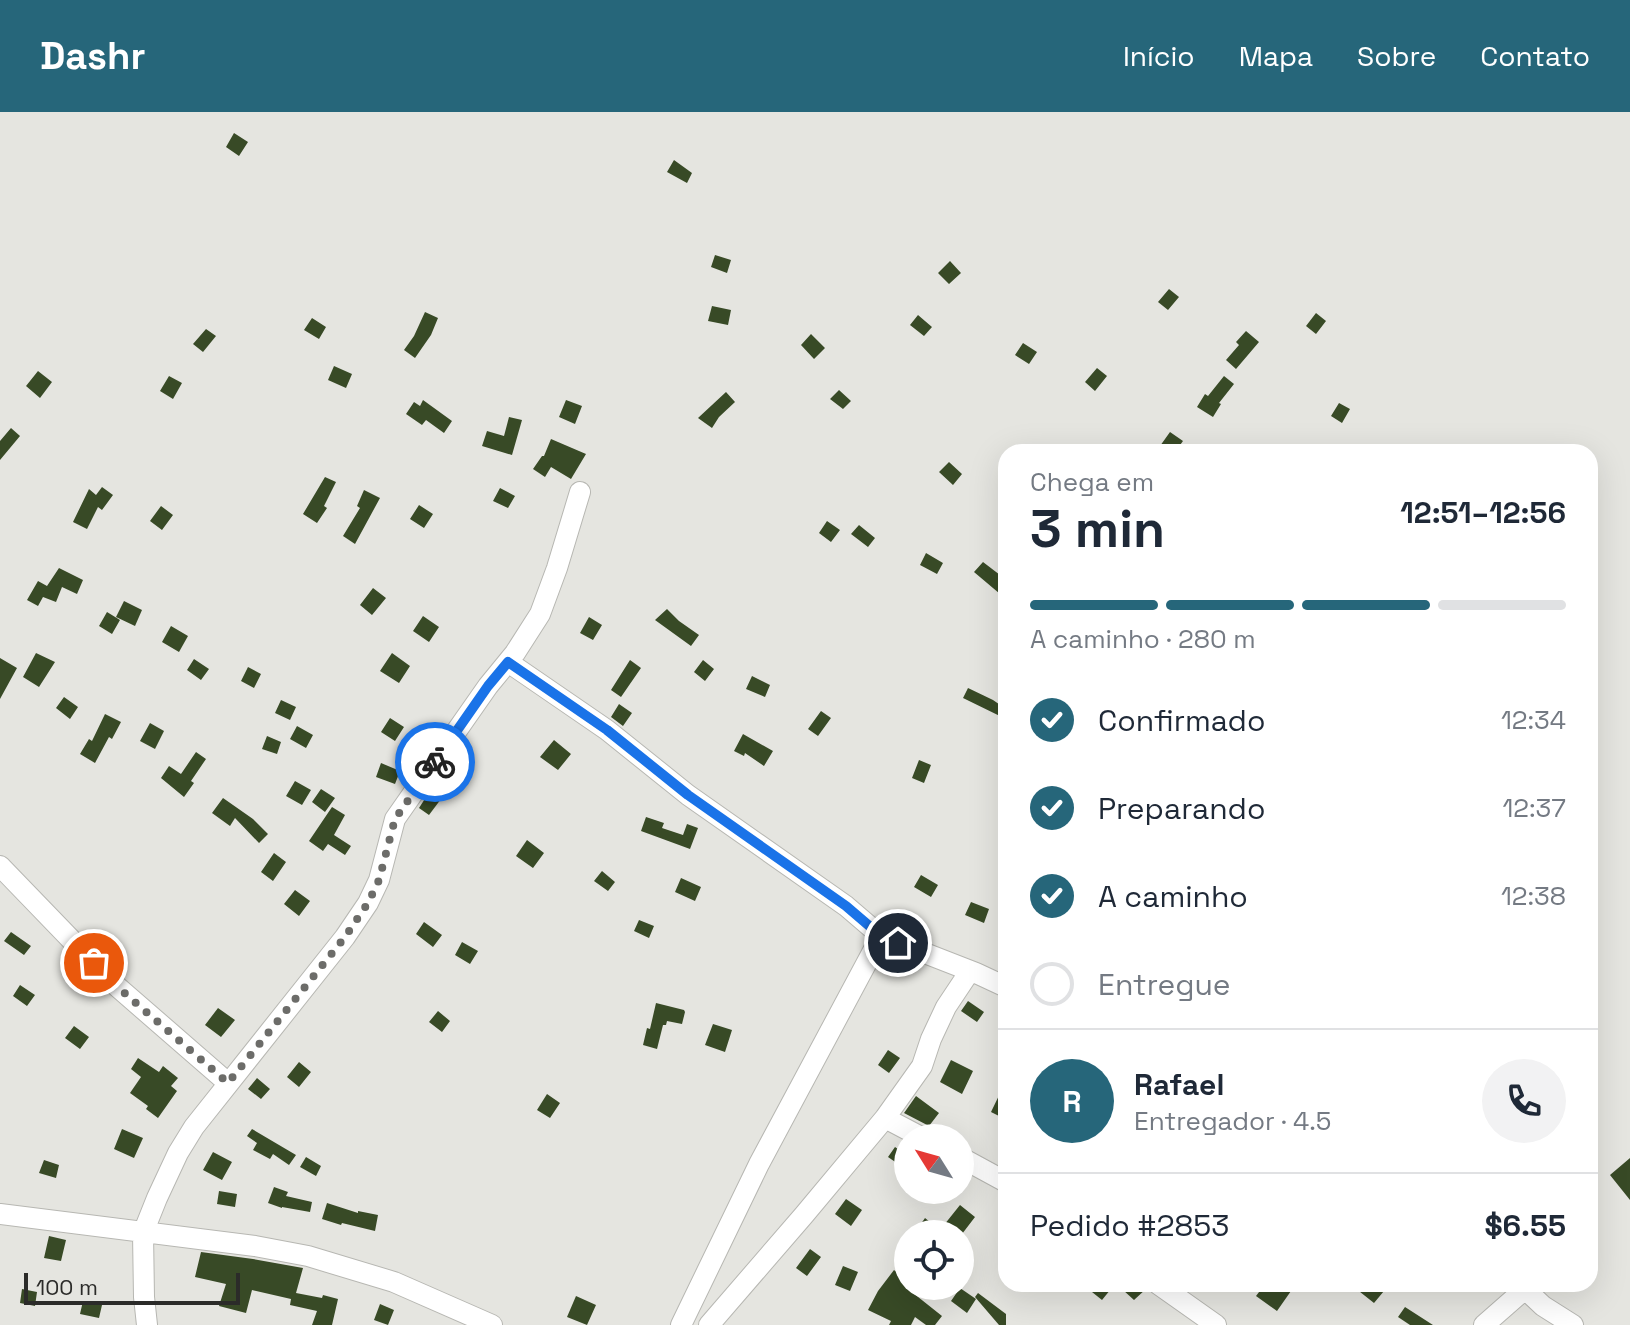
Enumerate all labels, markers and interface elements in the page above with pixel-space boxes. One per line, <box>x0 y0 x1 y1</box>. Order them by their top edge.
text: Dashr <box>40 32 146 80</box>
text: Início <box>1123 38 1195 74</box>
text: Mapa <box>1239 38 1313 74</box>
text: Sobre <box>1357 38 1436 74</box>
text: Contato <box>1480 38 1590 74</box>
text: Chega em <box>1030 465 1154 499</box>
text: 12:51–12:56 <box>1400 493 1566 532</box>
text: 3 min <box>1030 496 1165 562</box>
text: A caminho · 280 m <box>1030 622 1256 656</box>
icon: check <box>1030 698 1074 742</box>
text: Confirmado <box>1098 701 1265 740</box>
text: 12:34 <box>1501 703 1566 737</box>
courier <box>395 722 475 802</box>
icon: bike <box>413 740 457 784</box>
icon: check <box>1030 786 1074 830</box>
text: Preparando <box>1098 789 1265 828</box>
text: 12:37 <box>1503 791 1566 825</box>
icon: check <box>1030 874 1074 918</box>
text: A caminho <box>1098 877 1248 916</box>
text: 12:38 <box>1501 879 1566 913</box>
pin <box>864 909 932 977</box>
icon: home <box>876 921 920 965</box>
pin <box>60 929 128 997</box>
icon: bag <box>72 941 116 985</box>
text: Entregue <box>1098 965 1231 1004</box>
button: phone <box>1482 1059 1566 1143</box>
text: Rafael <box>1134 1065 1224 1104</box>
text: R <box>1063 1082 1081 1121</box>
text: Entregador · 4.5 <box>1134 1104 1331 1138</box>
north arrow <box>894 1124 974 1204</box>
map controls <box>894 1124 974 1300</box>
text: Pedido #2853 <box>1030 1206 1229 1245</box>
text: $6.55 <box>1484 1206 1566 1245</box>
button: locate <box>894 1220 974 1300</box>
scale bar <box>24 1269 240 1305</box>
text: 100 m <box>36 1273 98 1301</box>

